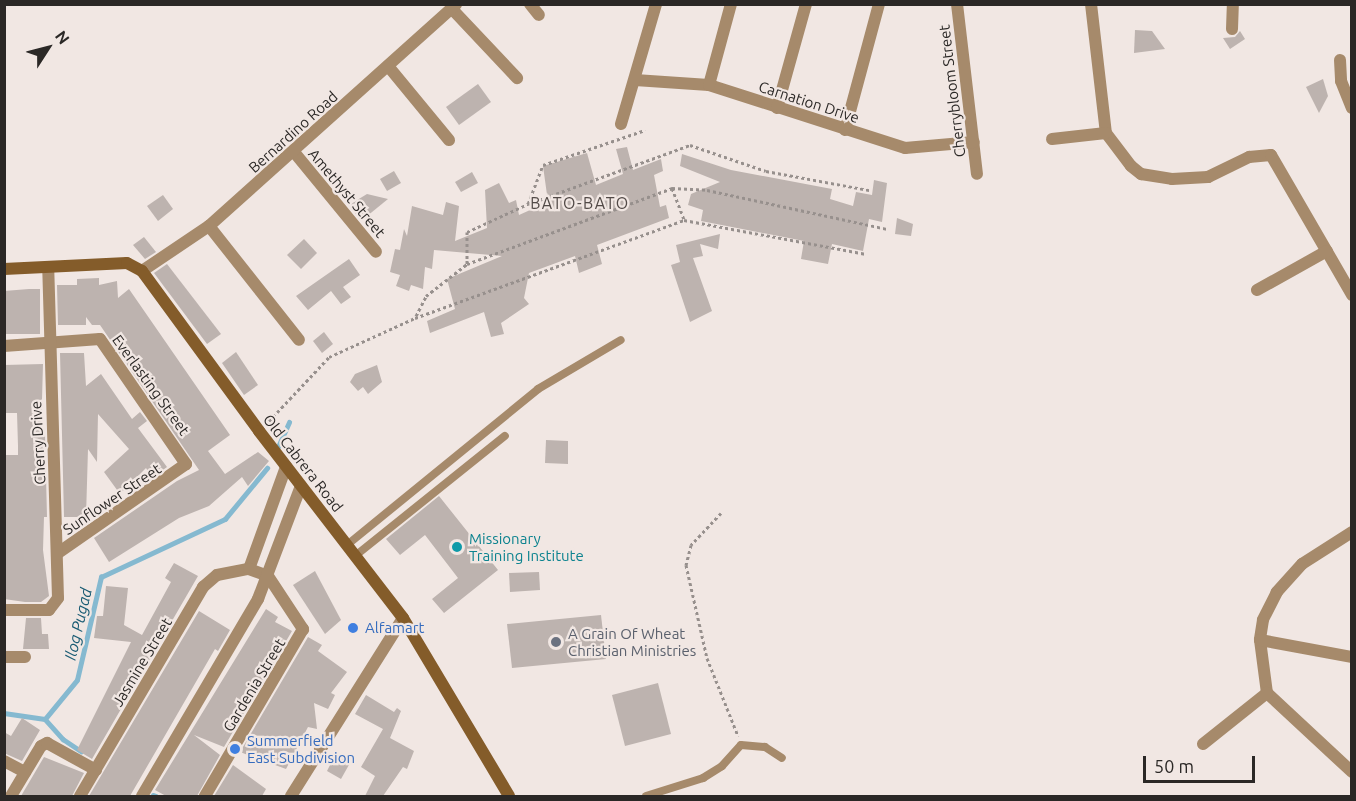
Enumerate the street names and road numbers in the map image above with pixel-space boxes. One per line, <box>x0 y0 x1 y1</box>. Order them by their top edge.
street label: Cherrybloom Street <box>935 24 969 158</box>
street label: Carnation Drive <box>756 77 862 127</box>
street label: Bernardino Road <box>245 87 341 177</box>
street label: Amethyst Street <box>305 145 389 241</box>
street label: Everlasting Street <box>109 331 193 439</box>
street label: Cherry Drive <box>27 401 49 485</box>
street label: Old Cabrera Road <box>259 411 347 515</box>
street label: Sunflower Street <box>60 460 164 538</box>
street label: Jasmine Street <box>108 614 176 710</box>
street label: Gardenia Street <box>219 635 289 735</box>

